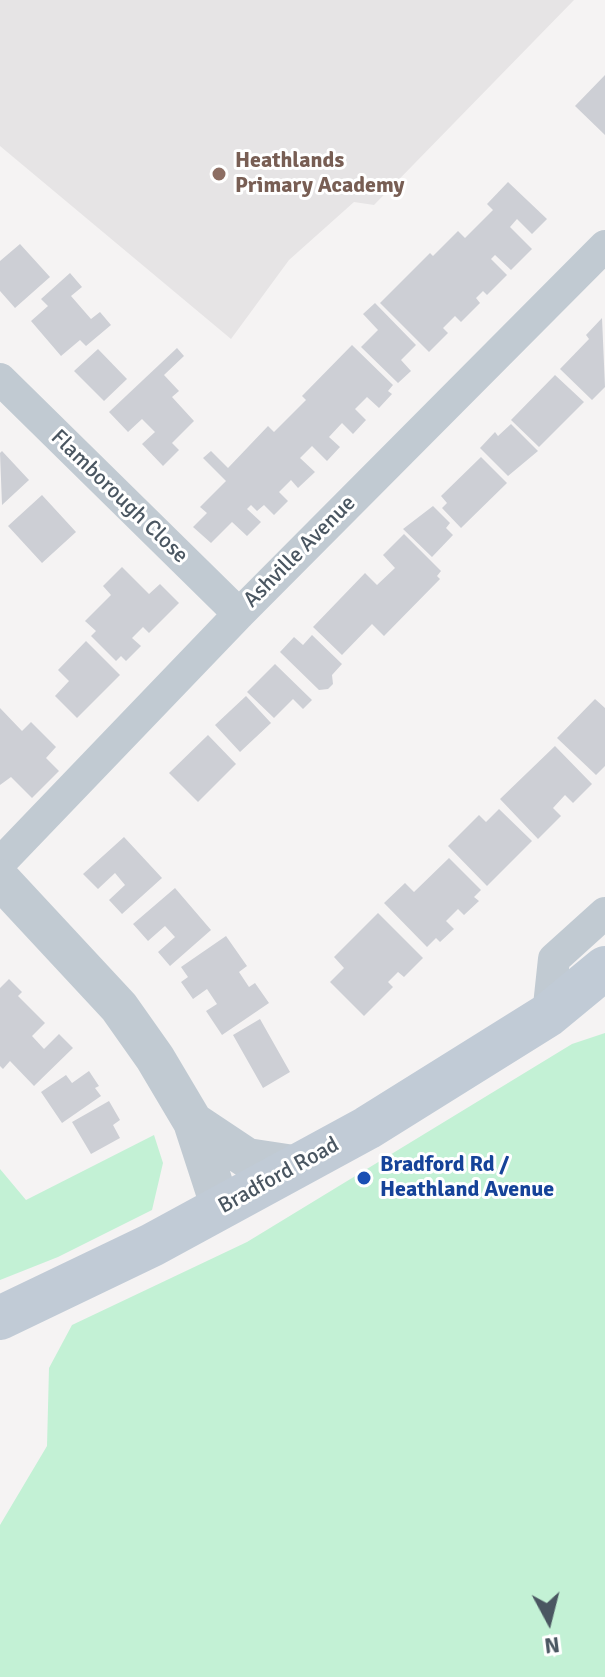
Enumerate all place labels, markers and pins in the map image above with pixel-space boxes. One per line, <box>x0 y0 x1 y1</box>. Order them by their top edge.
place label: Heathlands Primary Academy <box>235 148 404 200</box>
marker: Heathlands Primary Academy <box>210 165 228 183</box>
place label: Bradford Rd / Heathland Avenue <box>380 1152 554 1204</box>
marker: Bradford Rd / Heathland Avenue <box>355 1169 373 1187</box>

